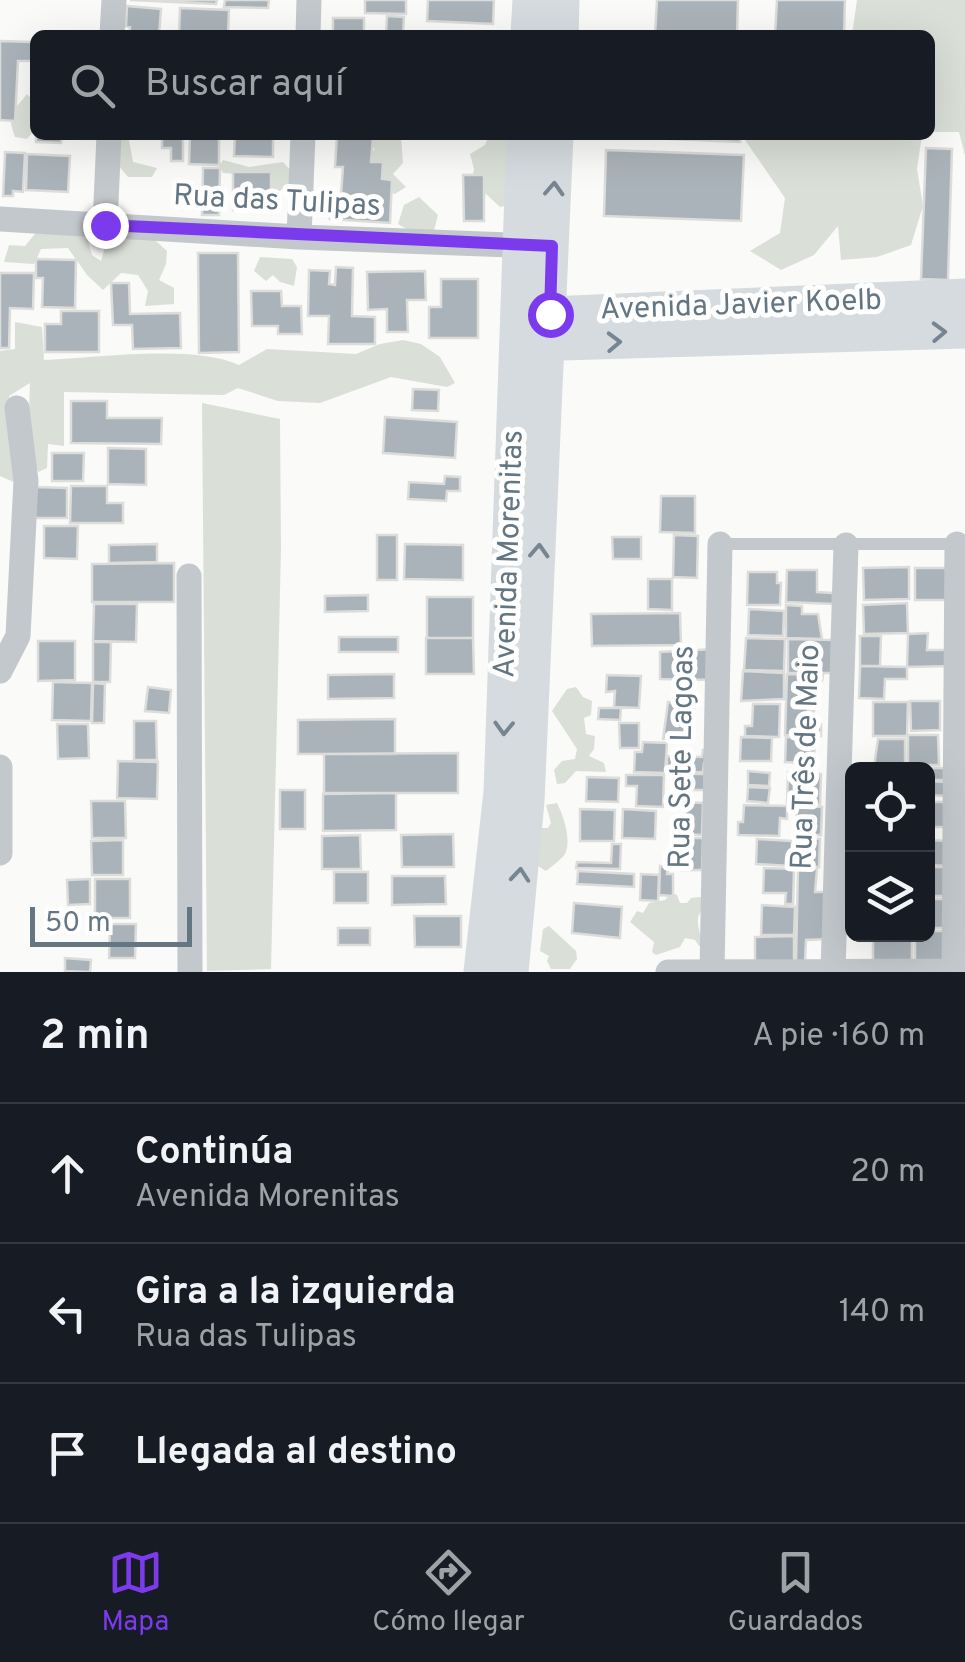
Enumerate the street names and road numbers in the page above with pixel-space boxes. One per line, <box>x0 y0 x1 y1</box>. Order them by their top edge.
street label: Rua das Tulipas <box>172 178 382 226</box>
street label: Avenida Javier Koelb <box>599 283 883 329</box>
street label: Avenida Morenitas <box>487 429 533 679</box>
street label: Rua Três de Maio <box>785 644 829 870</box>
street label: Rua Sete Lagoas <box>663 645 703 869</box>

